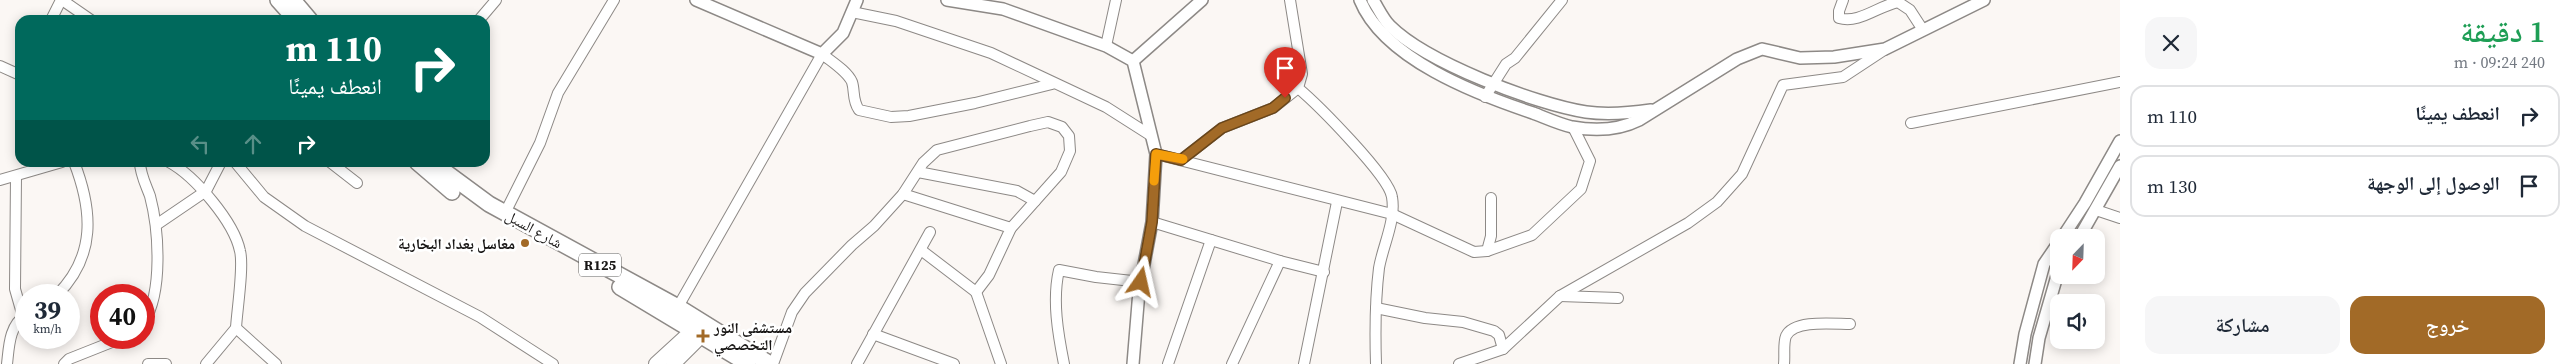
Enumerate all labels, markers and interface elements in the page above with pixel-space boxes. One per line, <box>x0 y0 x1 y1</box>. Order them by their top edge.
text: 1 دقيقة <box>2460 11 2545 52</box>
button: close <box>2145 17 2197 69</box>
text: 110 m <box>286 25 382 73</box>
icon: right <box>400 35 465 100</box>
pin <box>1264 47 1306 98</box>
text: 240 m · 09:24 <box>2454 51 2545 73</box>
icon: arrive <box>1271 54 1299 82</box>
text: انعطف يمينًا <box>288 71 382 101</box>
text: انعطف يمينًا <box>2415 100 2500 126</box>
icon: right <box>2515 102 2543 130</box>
text: 110 m <box>2147 103 2197 129</box>
icon: left <box>186 130 214 158</box>
icon: ahead <box>239 130 267 158</box>
icon: right <box>292 130 320 158</box>
text: الوصول إلى الوجهة <box>2367 170 2500 196</box>
icon: arrive <box>2515 172 2543 200</box>
text: 130 m <box>2147 173 2197 199</box>
street label: شارع السبل <box>502 205 566 253</box>
north arrow <box>2050 229 2105 284</box>
map controls <box>2050 229 2105 349</box>
place label: مغاسل بغداد البخارية <box>398 233 515 254</box>
marker: مغاسل بغداد البخارية <box>519 237 531 249</box>
road number: R125 <box>579 254 621 276</box>
position arrow <box>1114 255 1166 307</box>
speed limit sign: 40 <box>90 284 155 349</box>
text: 39 <box>34 293 61 327</box>
button: sound <box>2050 294 2105 349</box>
button: مشاركة <box>2145 296 2340 354</box>
button: خروج <box>2350 296 2545 354</box>
place label: مستشفى النور التخصصي <box>713 317 792 356</box>
text: km/h <box>33 321 62 337</box>
marker: مستشفى النور التخصصي <box>696 329 710 343</box>

